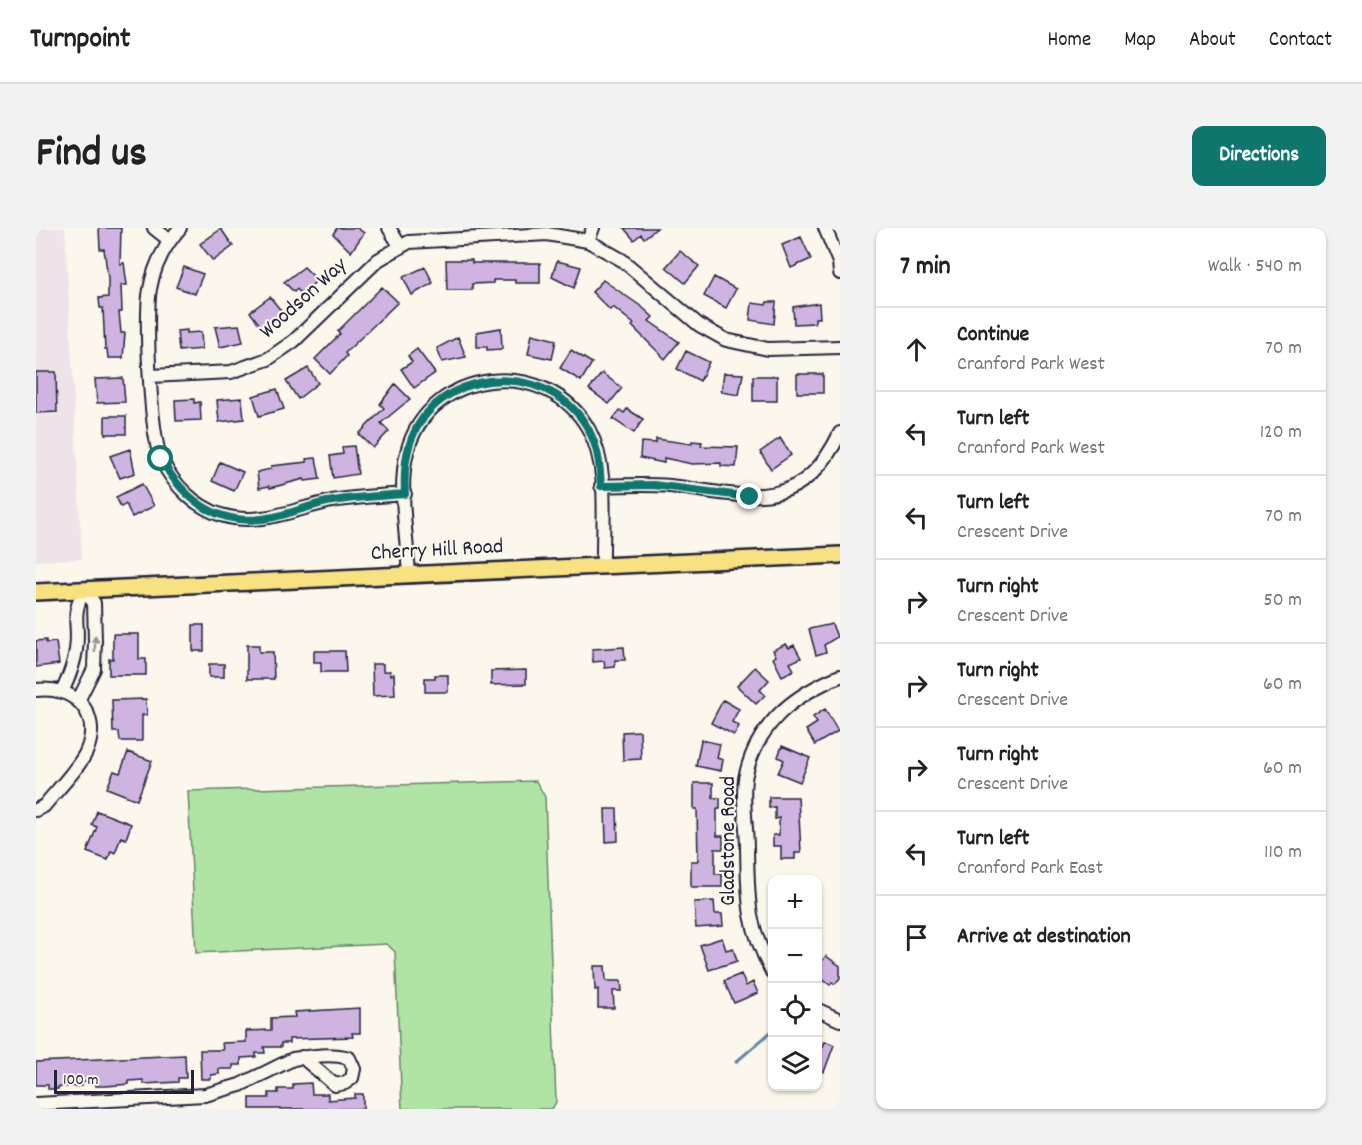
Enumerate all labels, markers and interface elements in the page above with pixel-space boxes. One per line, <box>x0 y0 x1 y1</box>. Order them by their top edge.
text: Turnpoint <box>30 21 130 61</box>
text: Home <box>1047 26 1091 56</box>
text: Map <box>1124 26 1156 56</box>
text: About <box>1189 26 1236 56</box>
text: Contact <box>1269 26 1332 56</box>
text: Find us <box>36 126 147 186</box>
button: Directions <box>1192 126 1326 186</box>
text: 7 min <box>900 249 951 286</box>
street label: Woodson Way <box>253 250 356 347</box>
text: Walk · 540 m <box>1208 253 1302 281</box>
text: Continue <box>957 320 1029 351</box>
icon: ahead <box>900 333 933 366</box>
text: 70 m <box>1265 335 1302 363</box>
text: Cranford Park West <box>957 351 1105 379</box>
text: Turn left <box>957 404 1029 435</box>
icon: left <box>900 417 933 450</box>
text: 120 m <box>1260 419 1302 447</box>
text: Cranford Park West <box>957 435 1105 463</box>
route start <box>147 445 173 471</box>
route end <box>736 483 762 509</box>
text: Turn left <box>957 488 1029 519</box>
icon: left <box>900 501 933 534</box>
text: 70 m <box>1265 503 1302 531</box>
text: Crescent Drive <box>957 519 1068 547</box>
street label: Cherry Hill Road <box>370 532 504 570</box>
text: Turn right <box>957 572 1039 603</box>
icon: right <box>900 585 933 618</box>
text: 50 m <box>1264 587 1302 615</box>
text: Crescent Drive <box>957 603 1068 631</box>
one-way arrow <box>91 635 100 654</box>
text: Turn right <box>957 656 1039 687</box>
icon: right <box>900 669 933 702</box>
text: 60 m <box>1263 671 1302 699</box>
text: Crescent Drive <box>957 687 1068 715</box>
text: Turn right <box>957 740 1039 771</box>
icon: right <box>900 753 933 786</box>
text: 60 m <box>1263 755 1302 783</box>
text: Crescent Drive <box>957 771 1068 799</box>
street label: Gladstone Road <box>714 776 745 906</box>
text: Turn left <box>957 824 1029 855</box>
icon: left <box>900 837 933 870</box>
text: 110 m <box>1264 839 1302 867</box>
text: Cranford Park East <box>957 855 1103 883</box>
map controls <box>768 875 822 1091</box>
button: + <box>768 875 822 929</box>
icon: arrive <box>900 921 933 954</box>
text: Arrive at destination <box>957 922 1131 953</box>
button: − <box>768 929 822 983</box>
button: locate <box>768 983 822 1037</box>
button: layers <box>768 1037 822 1091</box>
scale bar <box>54 1067 194 1094</box>
text: 100 m <box>63 1069 99 1092</box>

